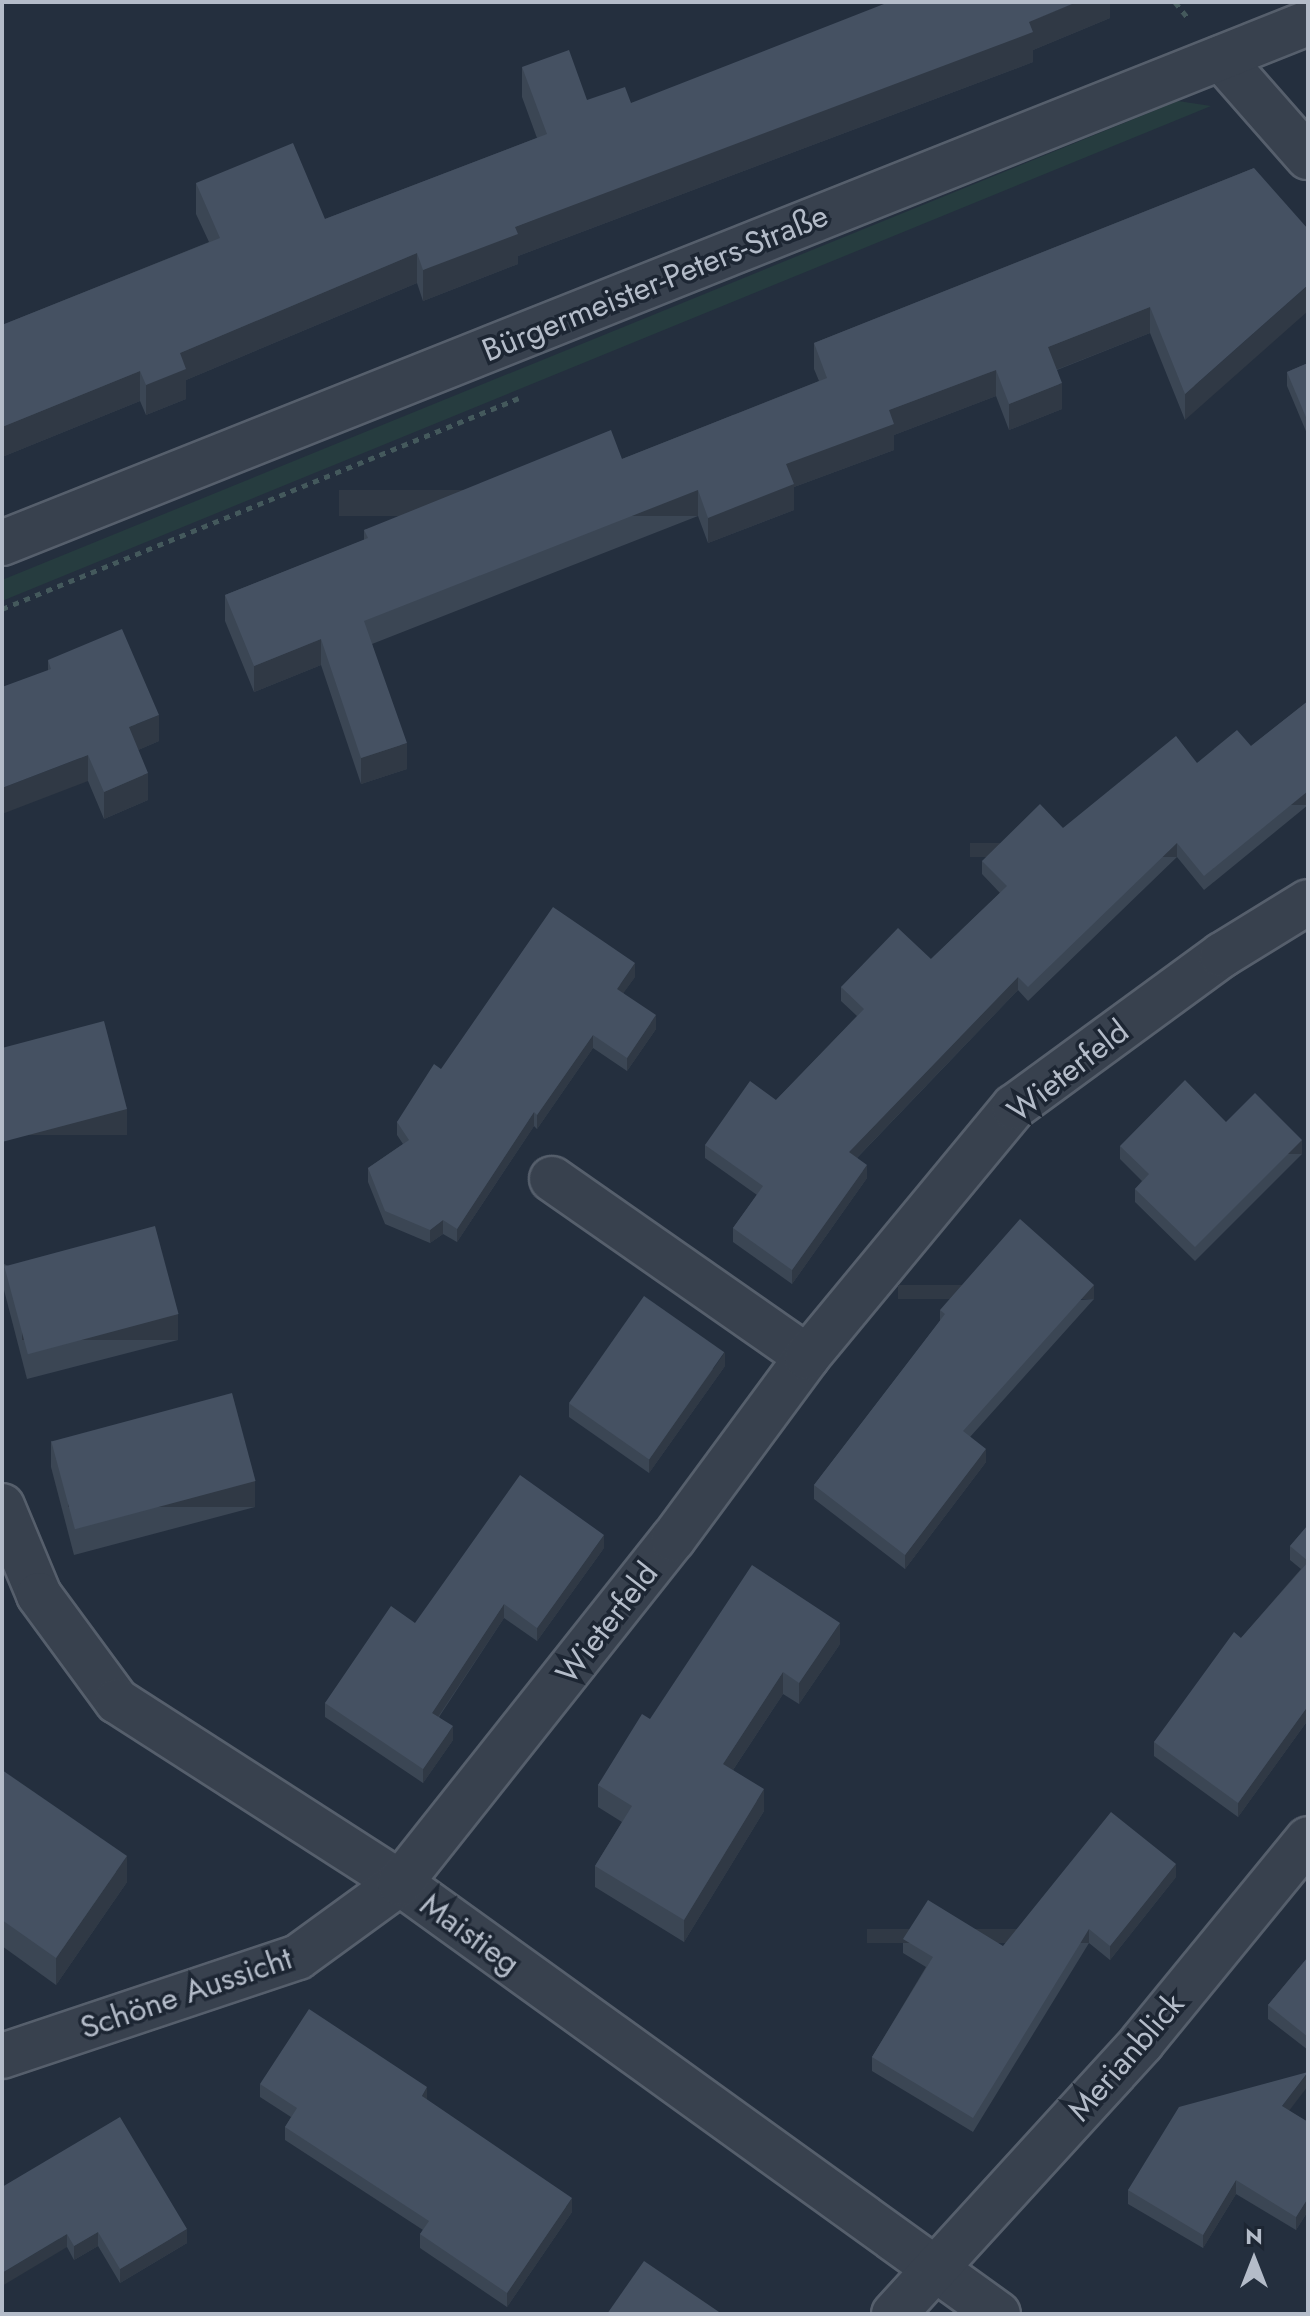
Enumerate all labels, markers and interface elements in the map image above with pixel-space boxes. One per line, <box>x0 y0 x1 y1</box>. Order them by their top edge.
street label: Bürgermeister-Peters-Straße <box>477 196 833 370</box>
street label: Wieterfeld <box>1000 1012 1136 1130</box>
street label: Wieterfeld <box>548 1555 666 1691</box>
street label: Maistieg <box>413 1885 527 1983</box>
street label: Schöne Aussicht <box>75 1939 297 2047</box>
street label: Merianblick <box>1060 1985 1192 2129</box>
north arrow <box>1214 2220 1294 2300</box>
text: N <box>1245 2220 1263 2252</box>

